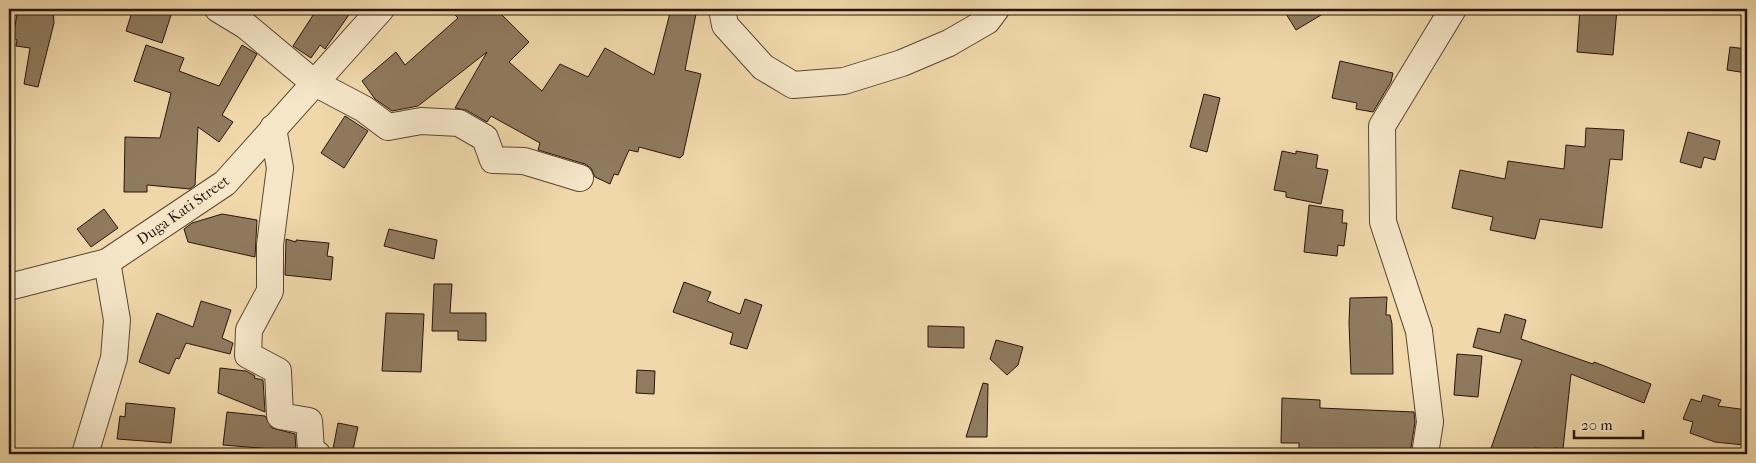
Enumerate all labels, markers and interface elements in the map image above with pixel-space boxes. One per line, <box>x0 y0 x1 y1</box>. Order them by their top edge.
street label: Duga Kati Street <box>133 171 233 249</box>
scale bar <box>1574 408 1642 440</box>
text: 20 m <box>1581 416 1613 434</box>

